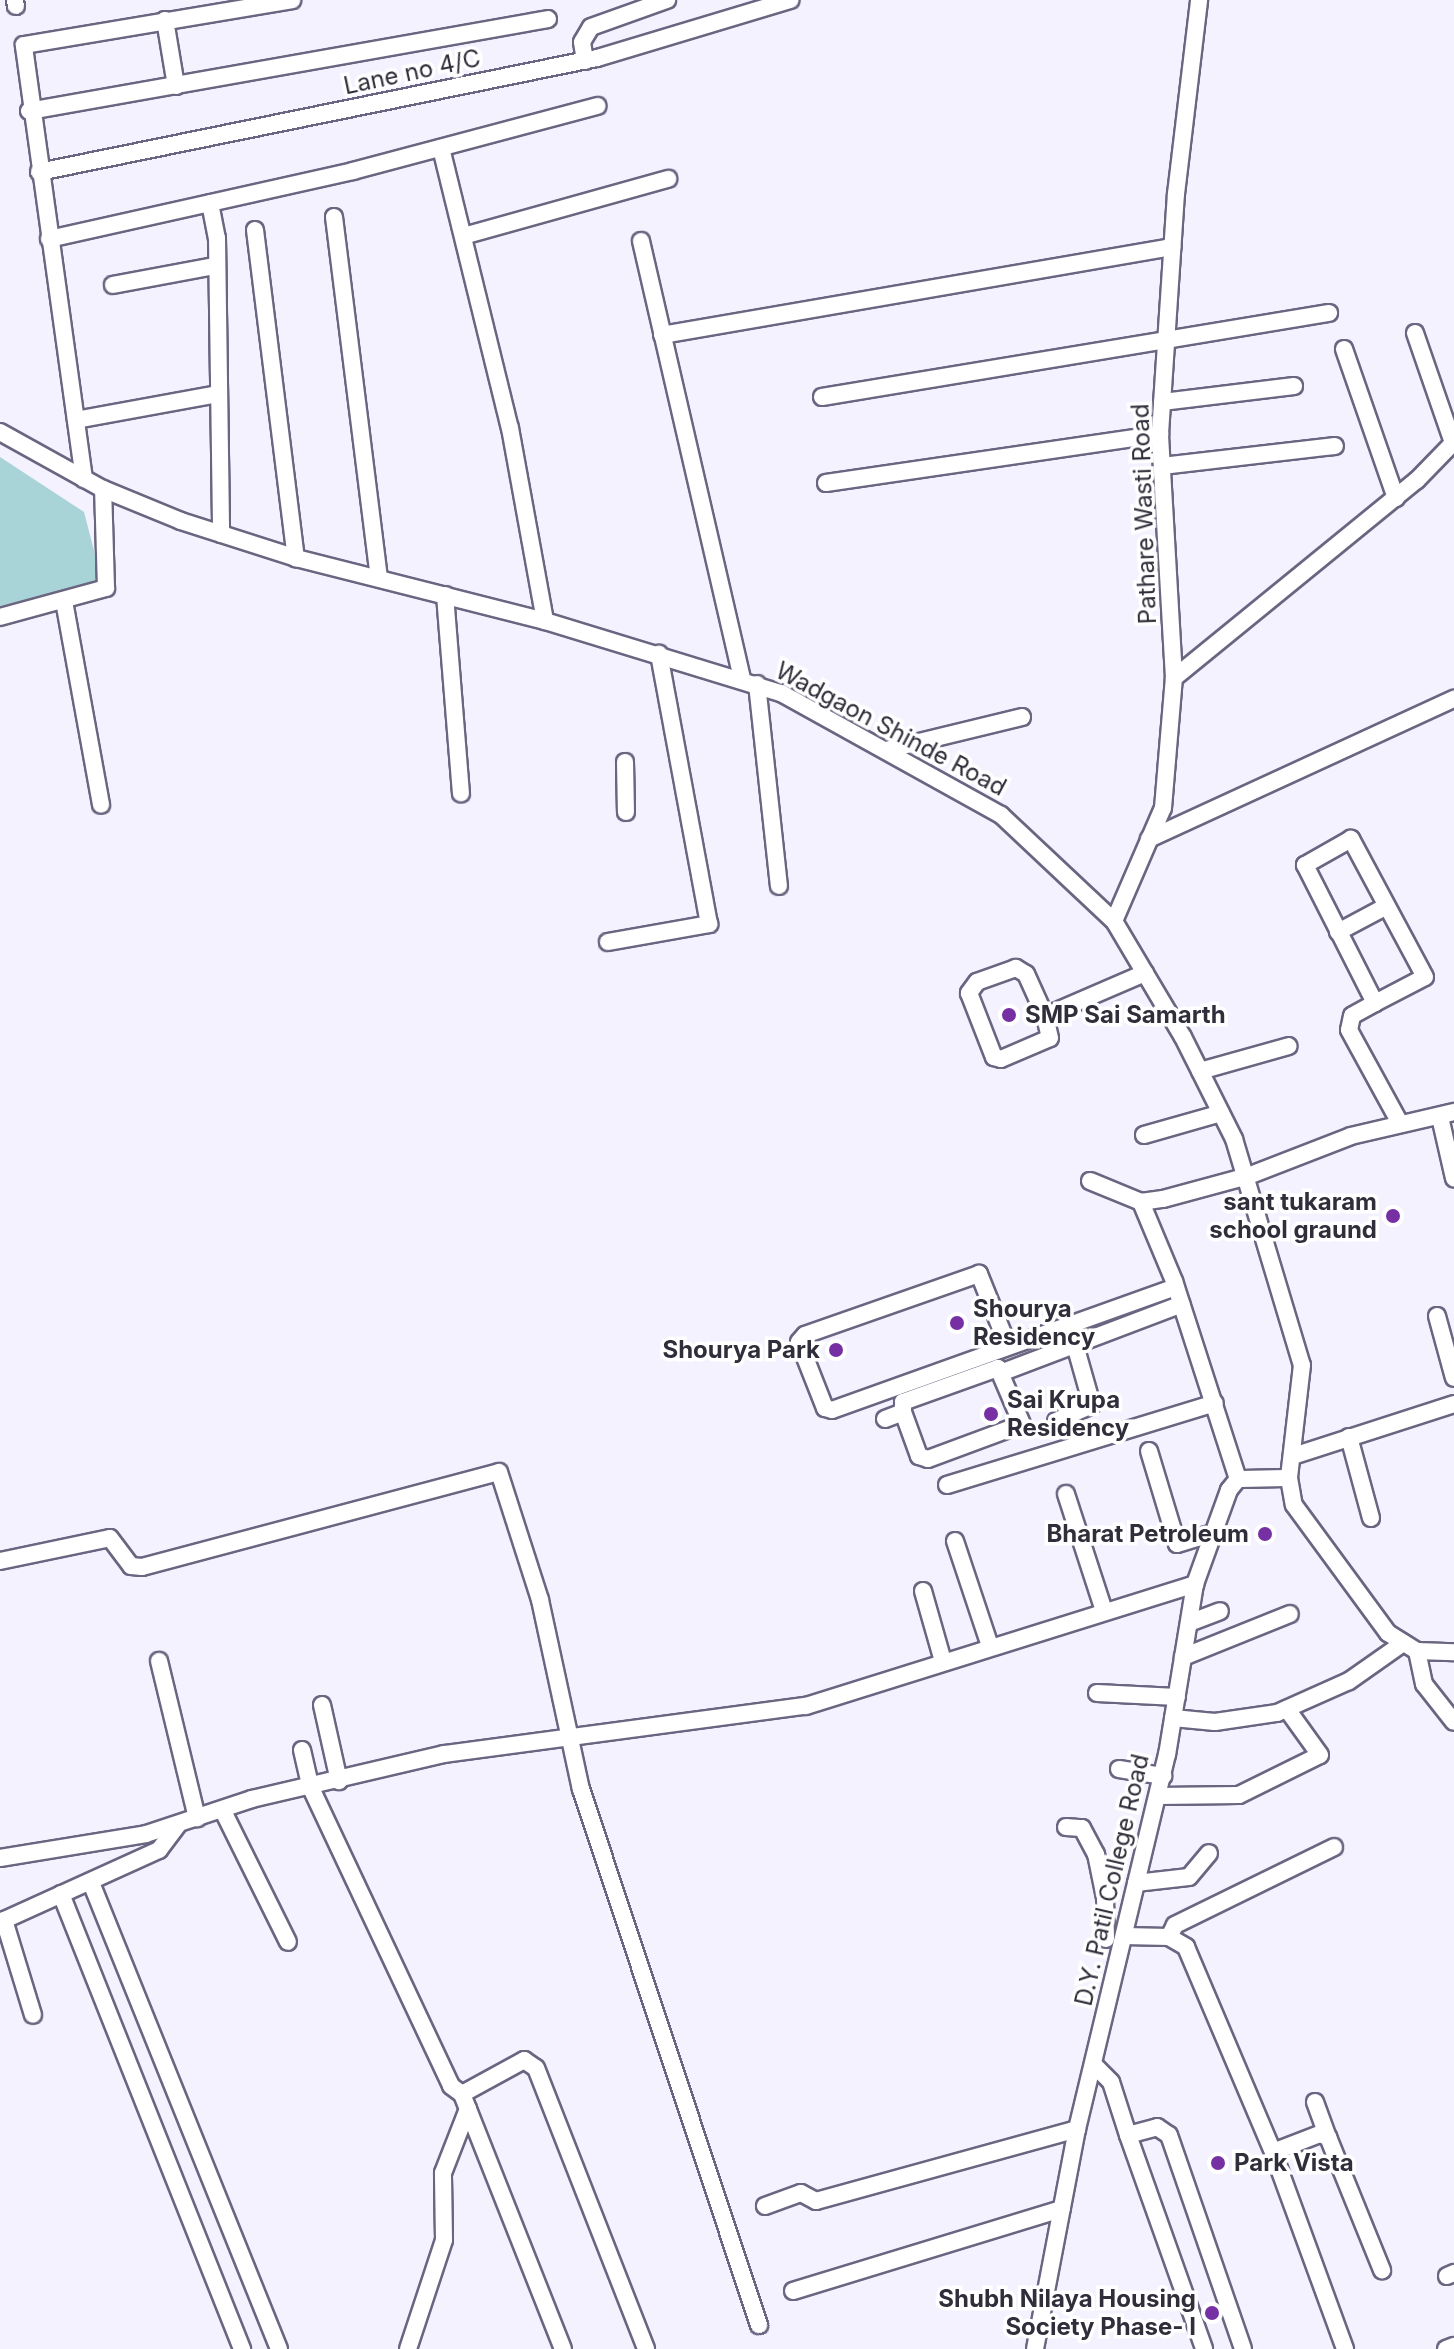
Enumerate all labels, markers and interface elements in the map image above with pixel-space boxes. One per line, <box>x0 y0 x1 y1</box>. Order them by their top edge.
street label: Lane no 4/C <box>341 43 483 101</box>
street label: Pathare Wasti Road <box>1126 403 1162 625</box>
street label: Wadgaon Shinde Road <box>771 656 1011 802</box>
place label: SMP Sai Samarth <box>1025 1001 1226 1029</box>
marker: SMP Sai Samarth <box>1000 1006 1018 1024</box>
place label: sant tukaram school graund <box>1209 1188 1377 1244</box>
marker: sant tukaram school graund <box>1384 1207 1402 1225</box>
place label: Shourya Residency <box>973 1295 1095 1351</box>
marker: Shourya Residency <box>948 1314 966 1332</box>
place label: Shourya Park <box>662 1336 820 1364</box>
marker: Shourya Park <box>827 1341 845 1359</box>
place label: Sai Krupa Residency <box>1007 1386 1129 1442</box>
marker: Sai Krupa Residency <box>982 1405 1000 1423</box>
place label: Bharat Petroleum <box>1046 1520 1249 1548</box>
marker: Bharat Petroleum <box>1256 1525 1274 1543</box>
street label: D.Y. Patil College Road <box>1069 1751 1155 2009</box>
place label: Park Vista <box>1234 2149 1354 2177</box>
marker: Park Vista <box>1209 2154 1227 2172</box>
place label: Shubh Nilaya Housing Society Phase- I <box>938 2285 1196 2341</box>
marker: Shubh Nilaya Housing Society Phase- I <box>1203 2304 1221 2322</box>

